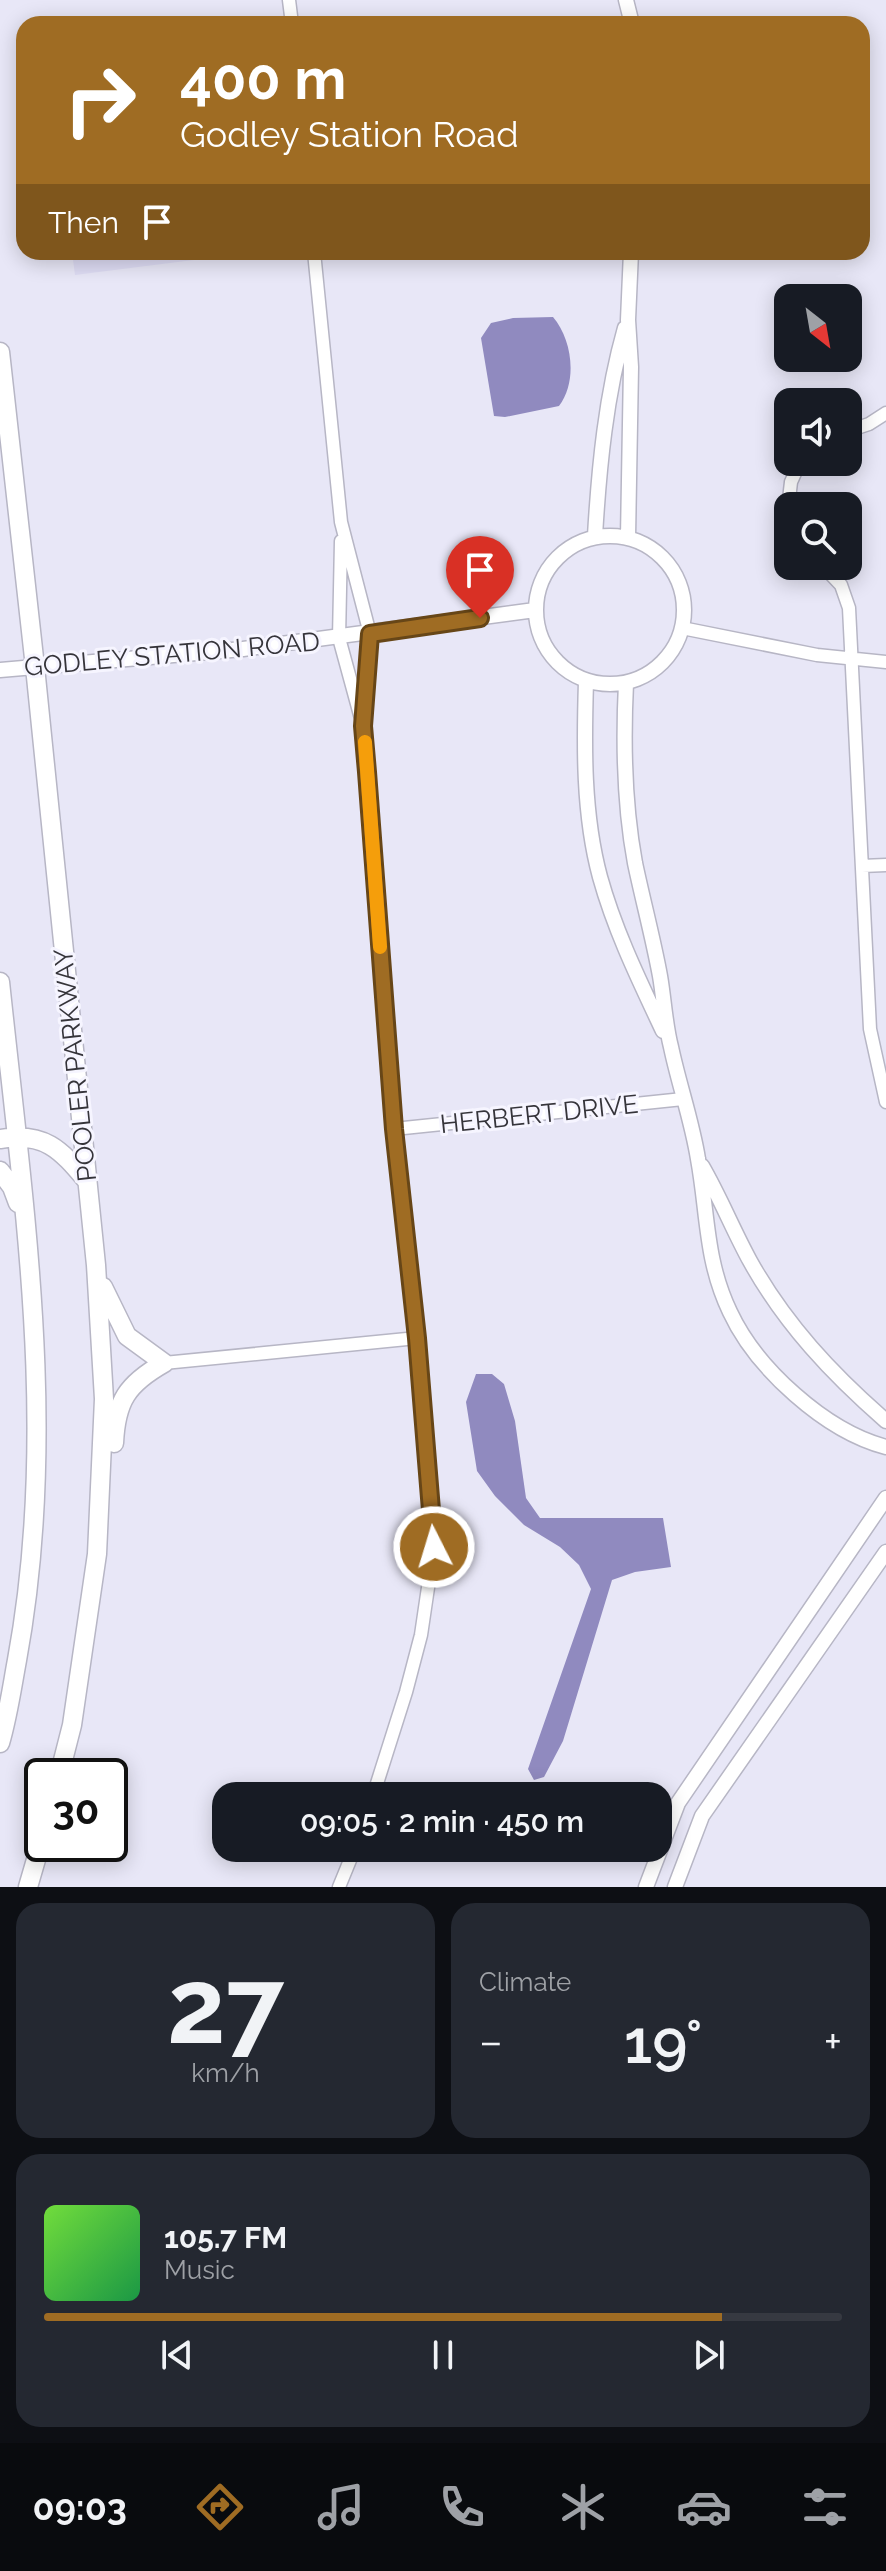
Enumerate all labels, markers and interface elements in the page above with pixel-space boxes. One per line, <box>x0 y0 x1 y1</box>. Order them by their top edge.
text: 400 m <box>180 46 346 112</box>
icon: right <box>48 48 152 152</box>
text: Godley Station Road <box>180 113 519 155</box>
icon: arrive <box>135 200 179 244</box>
text: Then <box>48 205 119 240</box>
north arrow <box>774 284 862 372</box>
map controls <box>774 284 862 580</box>
button: sound <box>774 388 862 476</box>
button: search <box>774 492 862 580</box>
pin <box>446 536 514 618</box>
icon: arrive <box>458 548 502 592</box>
street label: GODLEY STATION ROAD <box>23 626 321 682</box>
street label: POOLER PARKWAY <box>48 947 102 1183</box>
street label: HERBERT DRIVE <box>438 1089 640 1139</box>
position arrow <box>392 1505 476 1589</box>
speed limit sign: 30 <box>24 1758 128 1862</box>
text: 09:05 · 2 min · 450 m <box>300 1804 584 1839</box>
text: 27 <box>167 1945 284 2067</box>
text: Climate <box>479 1967 571 1997</box>
text: 19° <box>624 2007 702 2077</box>
text: − <box>479 2016 503 2067</box>
text: + <box>824 2016 842 2067</box>
text: km/h <box>191 2058 260 2088</box>
text: 105.7 FM <box>164 2220 287 2255</box>
text: Music <box>164 2255 235 2285</box>
icon: previous <box>155 2333 199 2377</box>
icon: pause <box>421 2333 465 2377</box>
icon: next <box>687 2333 731 2377</box>
icon: directions <box>192 2479 248 2535</box>
icon: music <box>313 2479 369 2535</box>
icon: phone <box>434 2479 490 2535</box>
icon: climate <box>555 2479 611 2535</box>
icon: car <box>676 2479 732 2535</box>
icon: filters <box>797 2479 853 2535</box>
text: 09:03 <box>33 2486 127 2528</box>

